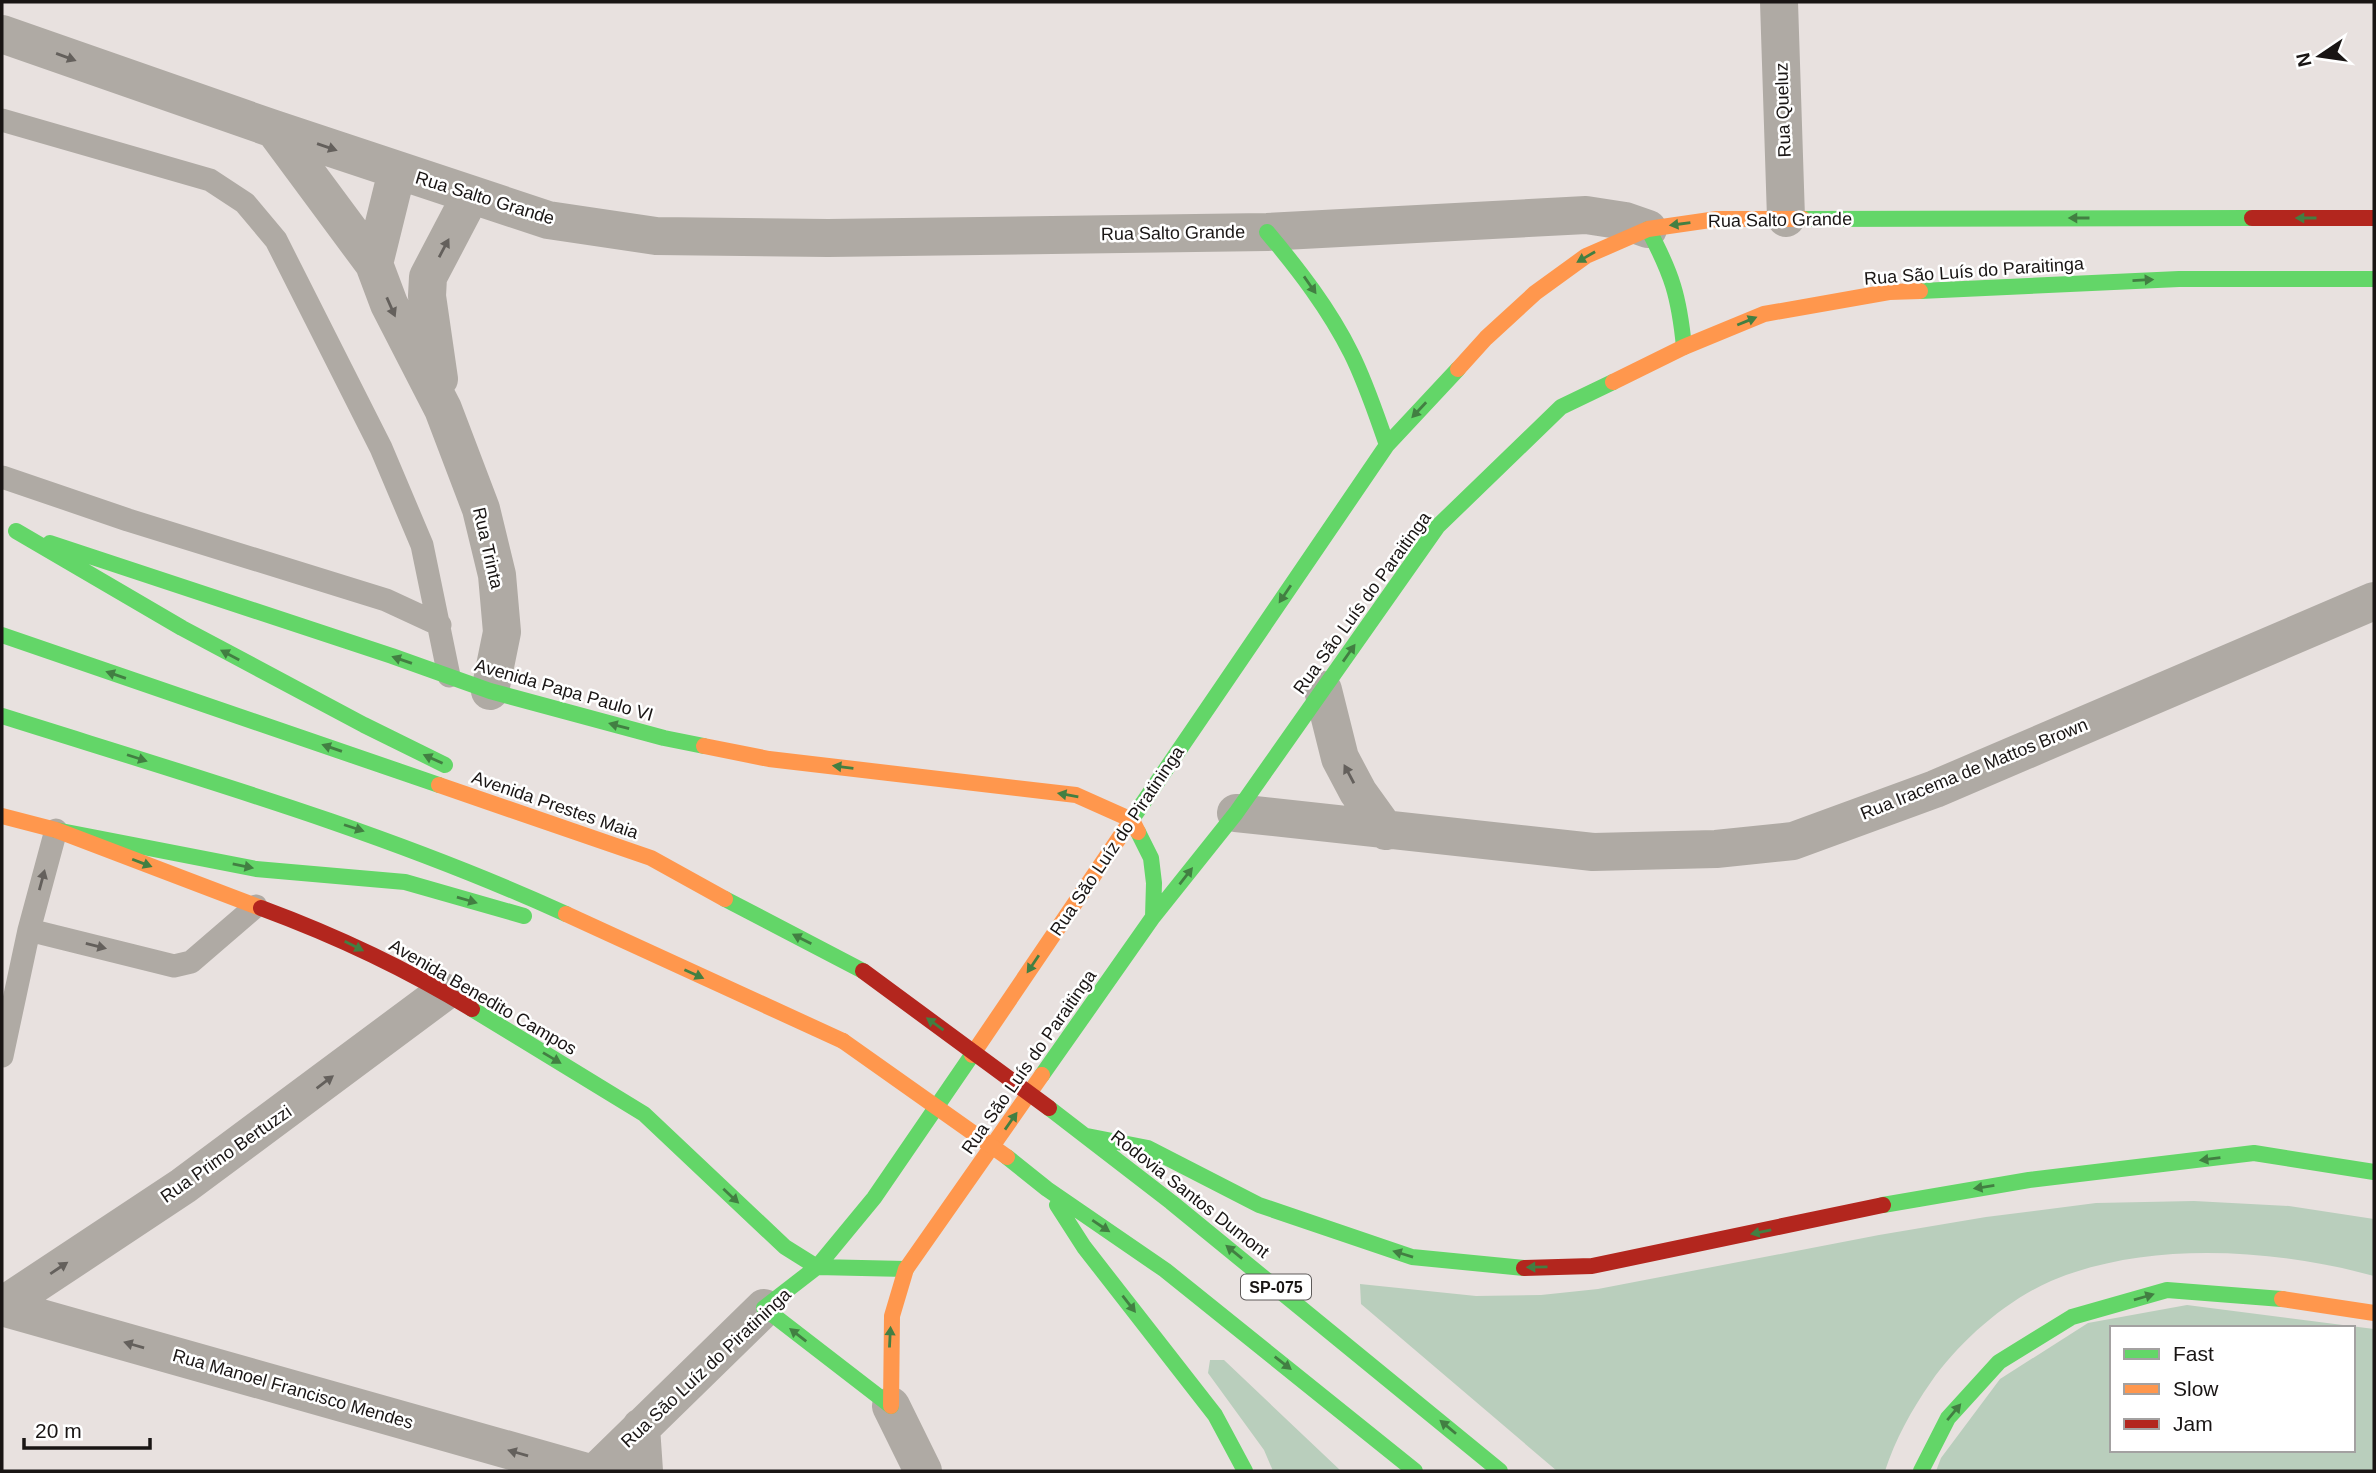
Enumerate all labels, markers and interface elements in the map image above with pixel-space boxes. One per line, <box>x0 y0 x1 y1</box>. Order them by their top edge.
north arrow <box>2285 21 2355 91</box>
text: N <box>2292 51 2316 69</box>
one-way arrow <box>55 52 76 63</box>
street label: Rua Queluz <box>1771 62 1795 158</box>
one-way arrow <box>317 142 338 153</box>
street label: Rua Salto Grande <box>413 167 557 229</box>
street label: Rua Salto Grande <box>1708 209 1852 231</box>
one-way arrow <box>2067 212 2089 224</box>
one-way arrow <box>2295 212 2317 224</box>
one-way arrow <box>1669 219 1691 230</box>
street label: Rua Salto Grande <box>1101 222 1245 244</box>
one-way arrow <box>438 238 449 258</box>
one-way arrow <box>1577 251 1596 264</box>
street label: Rua São Luís do Paraitinga <box>1863 253 2085 289</box>
one-way arrow <box>2132 275 2154 286</box>
one-way arrow <box>1303 276 1317 294</box>
one-way arrow <box>385 297 397 317</box>
one-way arrow <box>1737 315 1758 326</box>
one-way arrow <box>1411 401 1427 419</box>
street label: Rua Trinta <box>469 505 507 592</box>
street label: Rua São Luís do Paraitinga <box>1289 507 1435 698</box>
one-way arrow <box>1278 585 1292 603</box>
one-way arrow <box>1342 644 1356 662</box>
one-way arrow <box>221 649 240 661</box>
one-way arrow <box>391 654 412 665</box>
street label: Avenida Papa Paulo VI <box>472 655 656 725</box>
one-way arrow <box>106 669 127 680</box>
street label: Rua Iracema de Mattos Brown <box>1858 714 2090 824</box>
one-way arrow <box>608 720 630 731</box>
one-way arrow <box>321 742 342 753</box>
street label: Rua São Luíz do Piratininga <box>1046 742 1189 940</box>
one-way arrow <box>423 753 443 765</box>
one-way arrow <box>127 754 148 764</box>
one-way arrow <box>831 762 853 773</box>
one-way arrow <box>1343 764 1354 784</box>
street label: Avenida Prestes Maia <box>469 767 642 843</box>
one-way arrow <box>1057 789 1079 800</box>
one-way arrow <box>343 823 364 834</box>
one-way arrow <box>132 857 153 868</box>
one-way arrow <box>232 861 254 872</box>
one-way arrow <box>1178 867 1192 885</box>
one-way arrow <box>38 869 48 890</box>
one-way arrow <box>457 896 478 906</box>
one-way arrow <box>792 934 812 946</box>
street label: Avenida Benedito Campos <box>386 935 580 1059</box>
one-way arrow <box>344 940 364 951</box>
one-way arrow <box>85 941 107 952</box>
one-way arrow <box>1026 955 1040 973</box>
street label: Rua São Luís do Paraitinga <box>958 965 1101 1158</box>
one-way arrow <box>684 968 704 980</box>
one-way arrow <box>926 1017 944 1031</box>
one-way arrow <box>542 1052 561 1064</box>
one-way arrow <box>316 1075 334 1089</box>
street label: Rua Primo Bertuzzi <box>157 1101 295 1207</box>
one-way arrow <box>1004 1112 1018 1130</box>
street label: Rodovia Santos Dumont <box>1107 1126 1273 1262</box>
one-way arrow <box>2199 1153 2221 1164</box>
one-way arrow <box>1973 1182 1995 1193</box>
one-way arrow <box>722 1188 740 1204</box>
one-way arrow <box>1092 1219 1110 1233</box>
one-way arrow <box>1750 1226 1772 1237</box>
one-way arrow <box>1225 1245 1243 1260</box>
one-way arrow <box>1392 1248 1413 1258</box>
one-way arrow <box>49 1262 68 1275</box>
one-way arrow <box>1526 1262 1548 1273</box>
road number: SP-075 <box>1241 1274 1311 1300</box>
street label: Rua São Luíz do Piratininga <box>617 1284 796 1452</box>
one-way arrow <box>2133 1291 2155 1302</box>
one-way arrow <box>1121 1295 1136 1313</box>
one-way arrow <box>885 1326 896 1348</box>
legend <box>2110 1326 2355 1452</box>
one-way arrow <box>789 1327 807 1342</box>
one-way arrow <box>123 1339 144 1349</box>
text: Fast <box>2173 1342 2214 1365</box>
street label: Rua Manoel Francisco Mendes <box>171 1345 415 1433</box>
one-way arrow <box>1273 1356 1291 1371</box>
text: Slow <box>2173 1377 2219 1400</box>
one-way arrow <box>1946 1403 1961 1420</box>
scale bar <box>24 1406 150 1450</box>
text: Jam <box>2173 1412 2213 1435</box>
text: 20 m <box>35 1419 82 1442</box>
one-way arrow <box>1439 1420 1457 1435</box>
one-way arrow <box>507 1447 528 1457</box>

